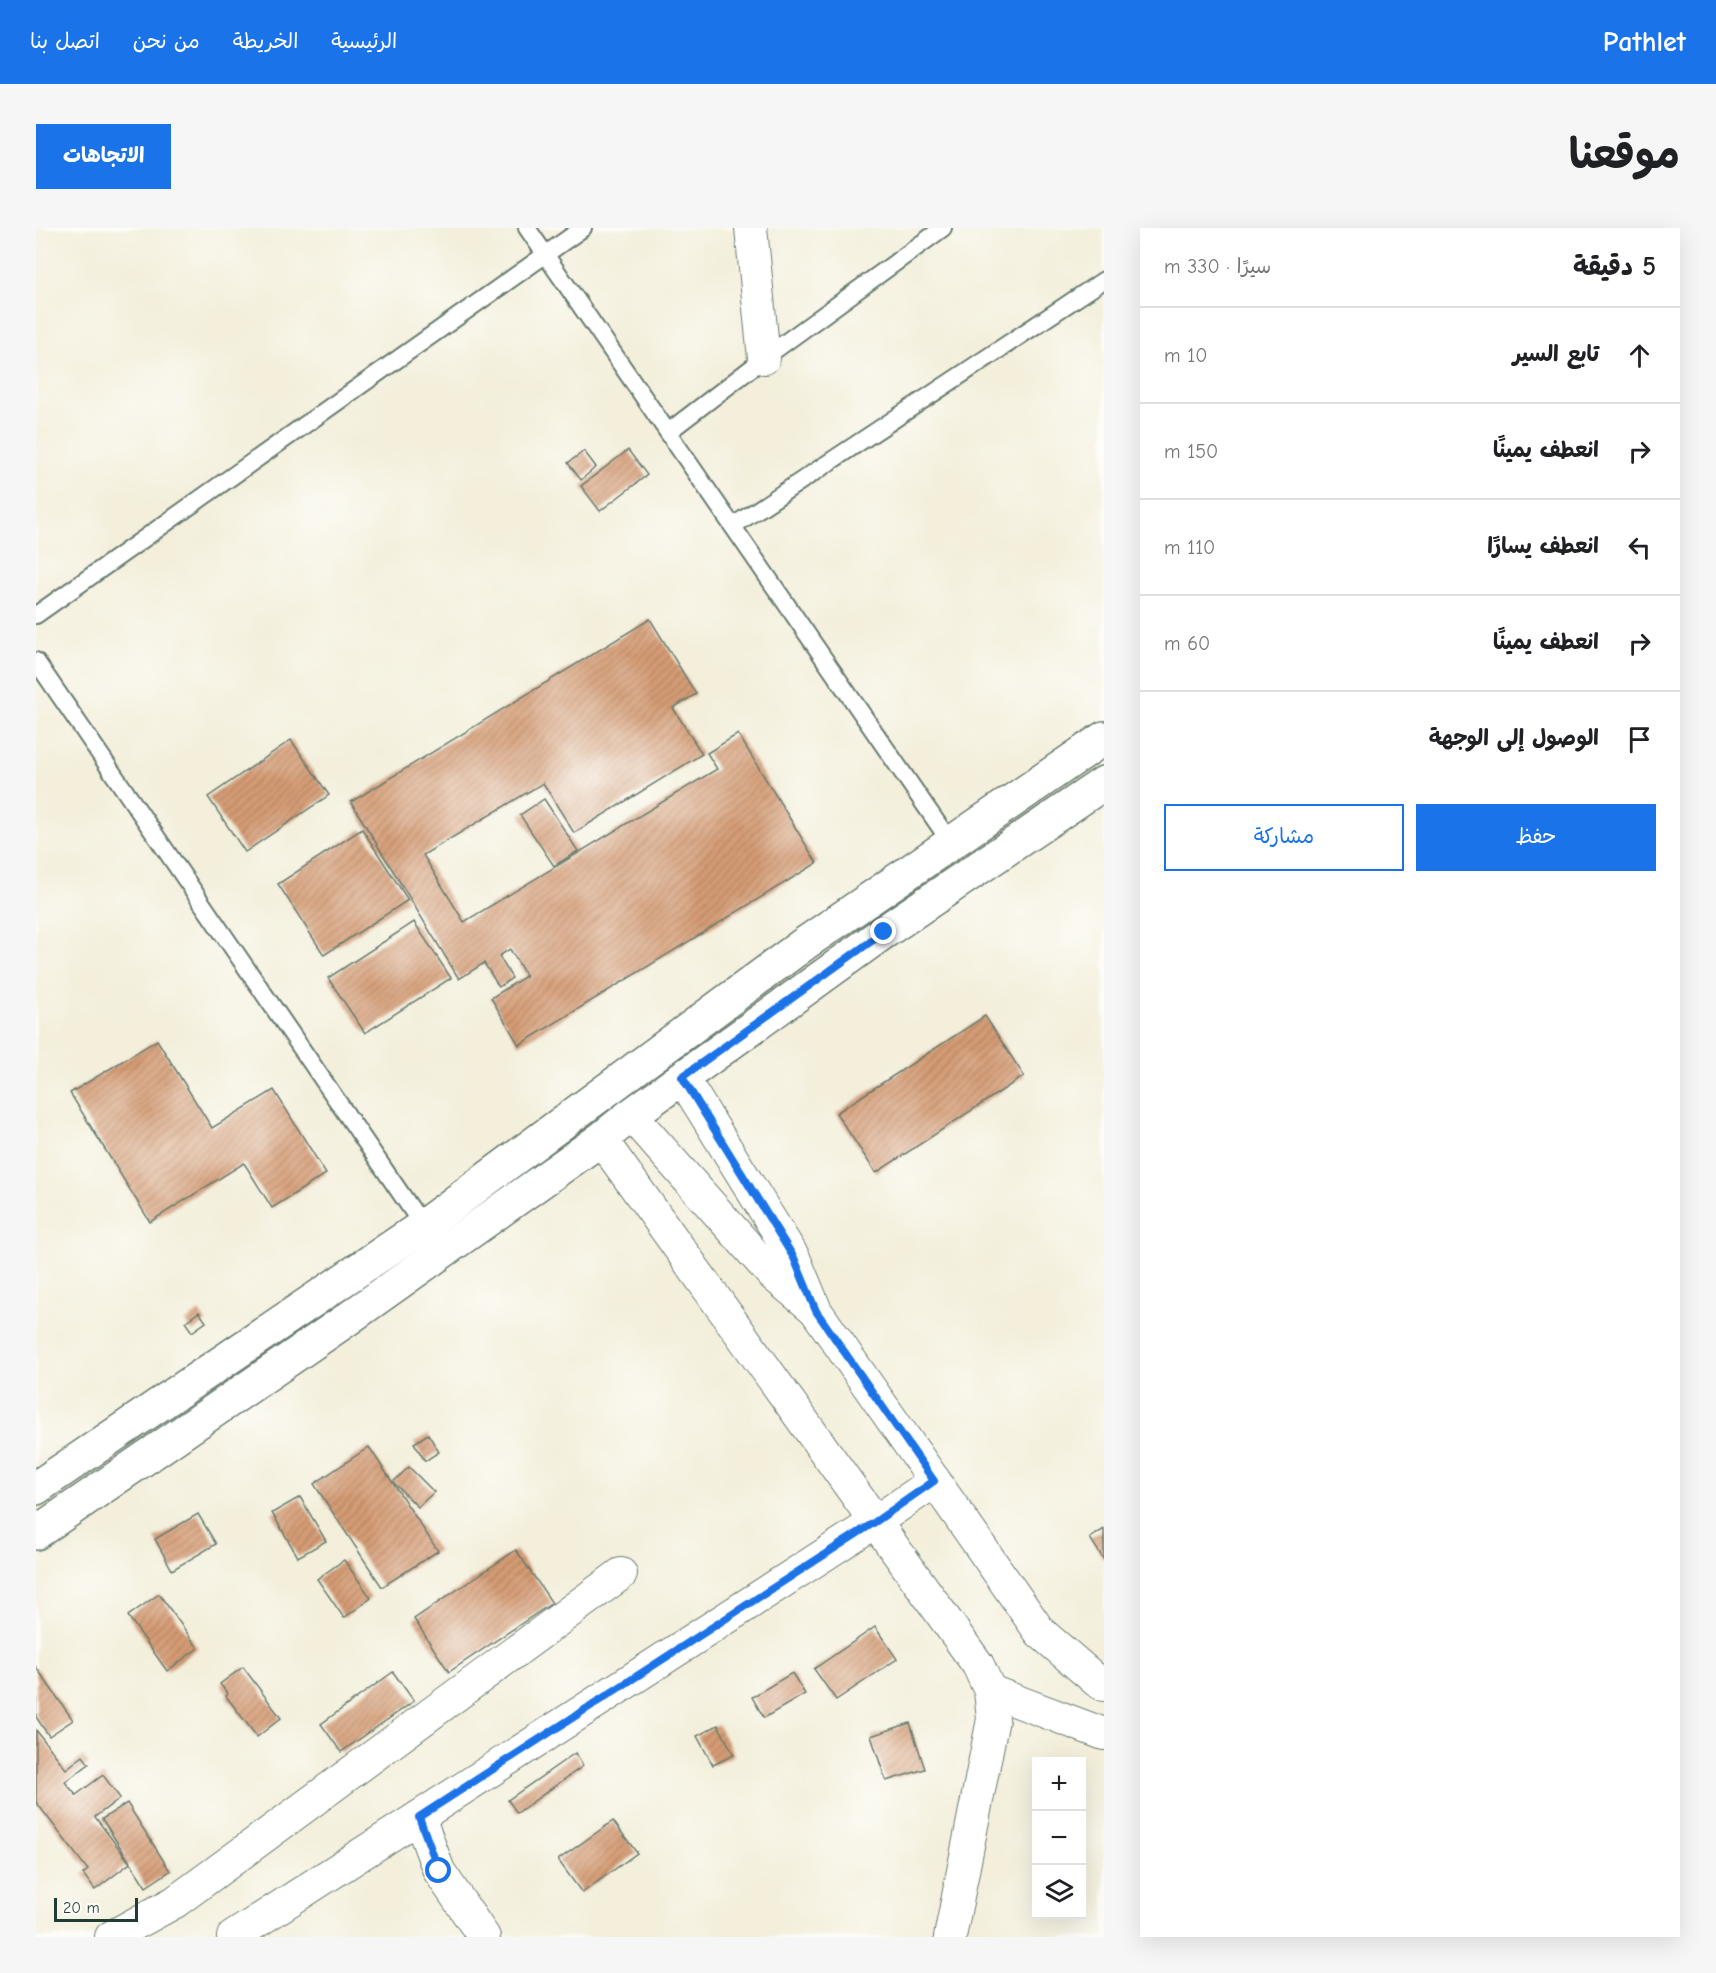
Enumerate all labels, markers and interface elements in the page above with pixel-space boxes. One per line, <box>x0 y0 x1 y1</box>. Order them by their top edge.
text: Pathlet <box>1603 26 1686 58</box>
text: اتصل بنا <box>30 29 100 53</box>
text: من نحن <box>133 29 200 53</box>
text: الخريطة <box>233 29 298 53</box>
text: الرئيسية <box>331 29 397 53</box>
button: الاتجاهات <box>36 124 171 189</box>
text: موقعنا <box>1569 130 1680 179</box>
text: 5 دقيقة <box>1573 252 1656 282</box>
text: سيرًا · 330 m <box>1164 255 1271 278</box>
icon: ahead <box>1623 339 1656 372</box>
text: تابع السير <box>1513 341 1599 367</box>
text: 10 m <box>1164 344 1207 367</box>
icon: right <box>1623 435 1656 468</box>
text: انعطف يمينًا <box>1493 437 1599 463</box>
text: 150 m <box>1164 440 1218 463</box>
icon: left <box>1623 531 1656 564</box>
text: انعطف يسارًا <box>1487 533 1599 559</box>
text: 110 m <box>1164 536 1215 559</box>
icon: right <box>1623 627 1656 660</box>
text: انعطف يمينًا <box>1493 629 1599 655</box>
text: 60 m <box>1164 632 1210 655</box>
icon: arrive <box>1623 723 1656 756</box>
text: الوصول إلى الوجهة <box>1429 725 1599 751</box>
button: مشاركة <box>1164 804 1404 871</box>
button: حفظ <box>1416 804 1656 871</box>
route end <box>870 918 896 944</box>
map controls <box>1032 1757 1086 1919</box>
button: + <box>1032 1757 1086 1811</box>
button: − <box>1032 1811 1086 1865</box>
route start <box>425 1857 451 1883</box>
button: layers <box>1032 1865 1086 1919</box>
scale bar <box>54 1895 138 1922</box>
text: 20 m <box>63 1899 100 1917</box>

